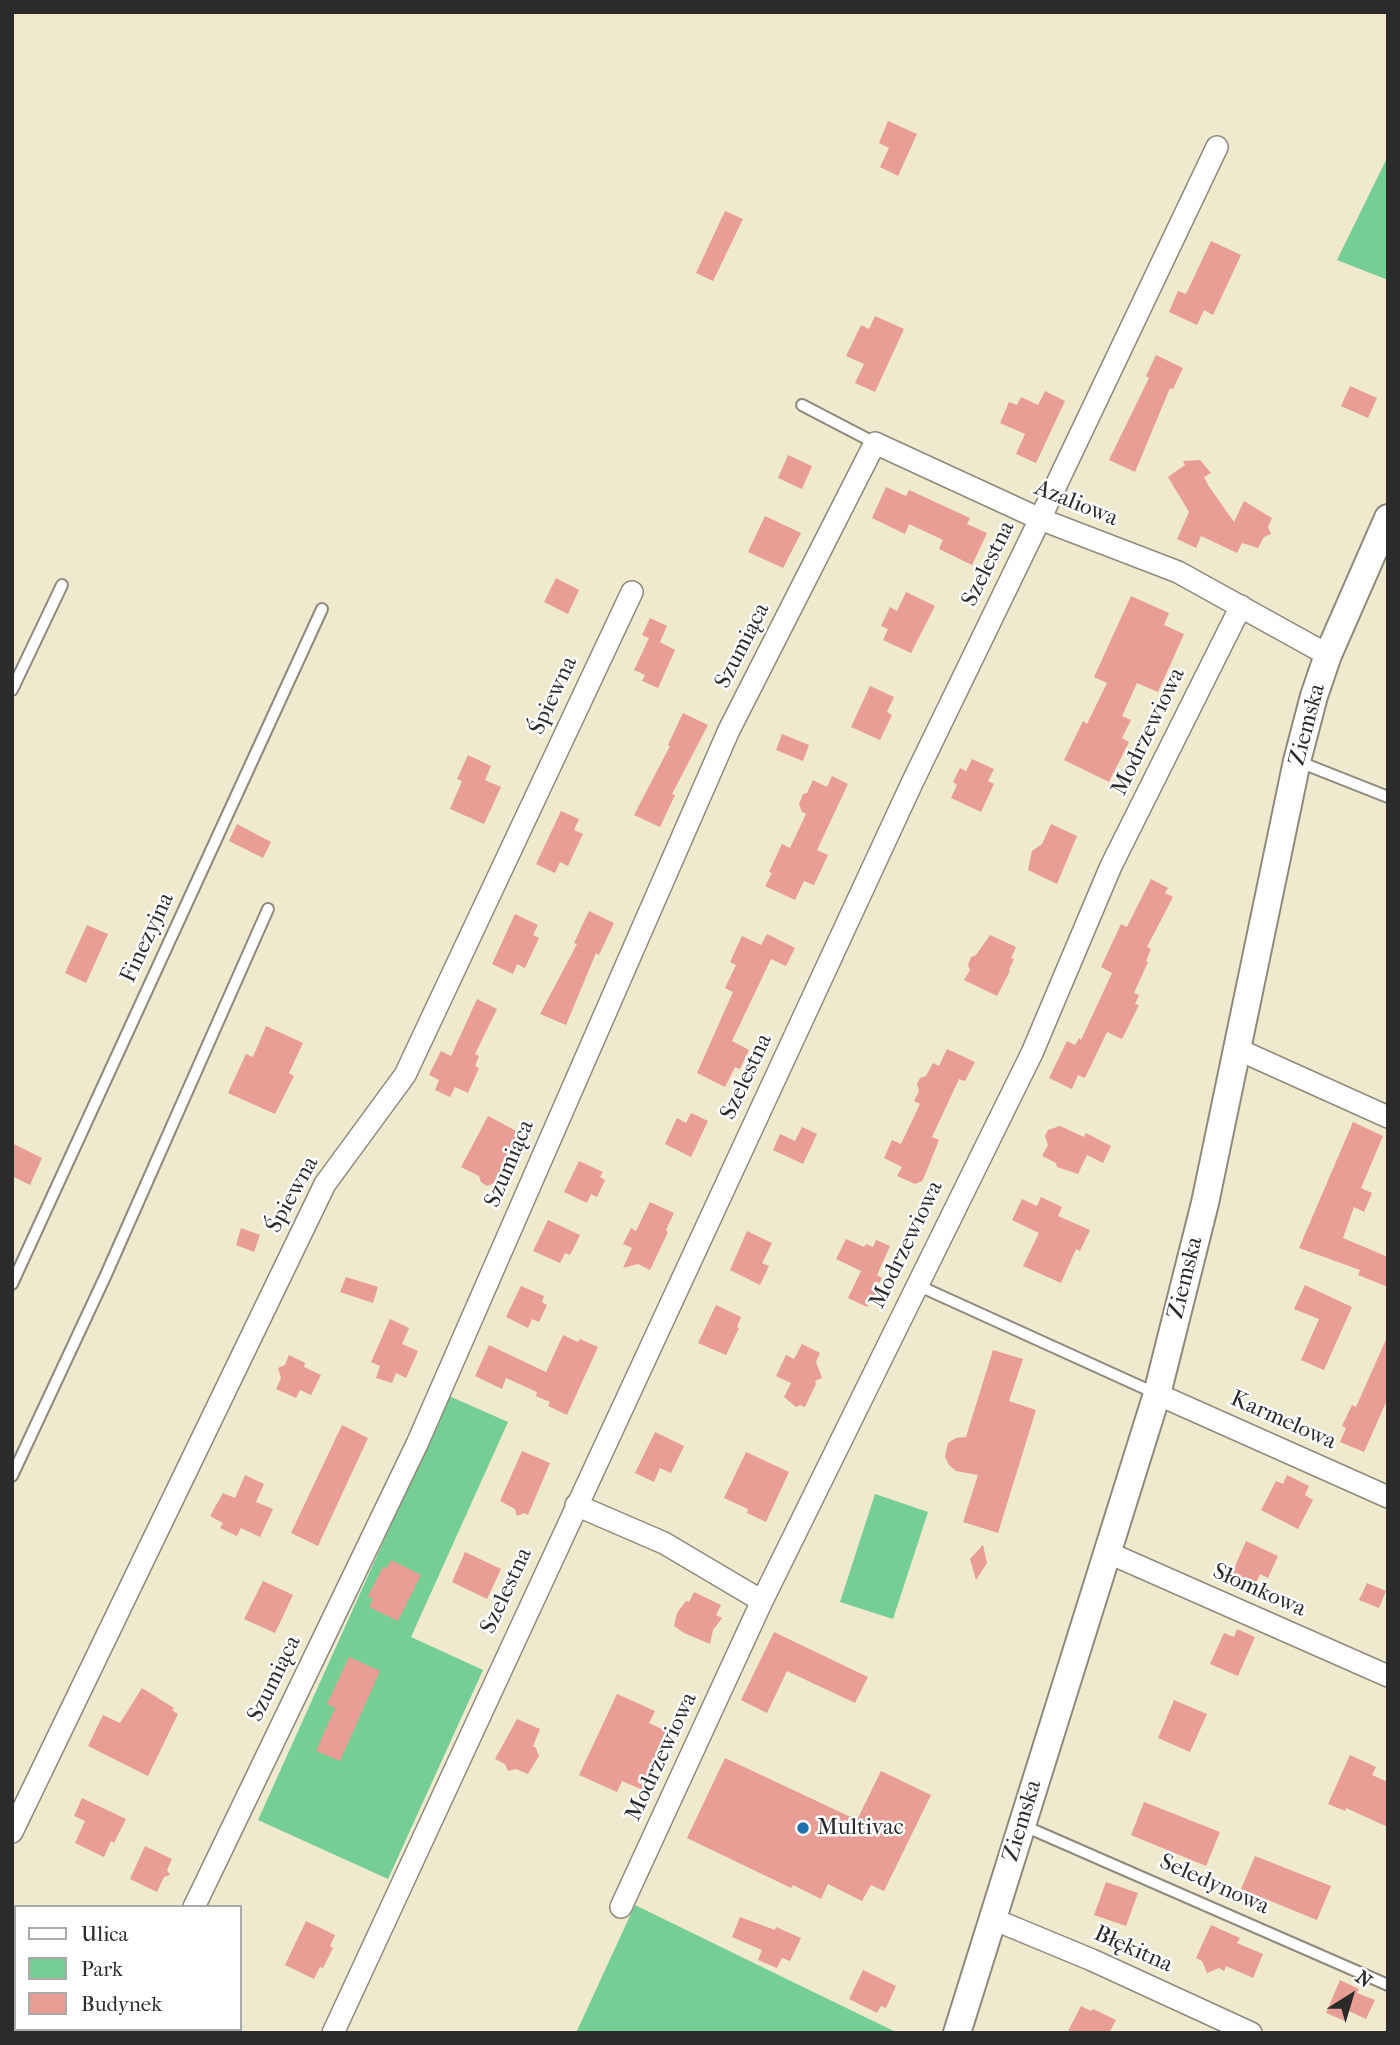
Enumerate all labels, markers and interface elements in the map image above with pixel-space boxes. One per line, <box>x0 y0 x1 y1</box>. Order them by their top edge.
street label: Azaliowa <box>1030 475 1122 533</box>
street label: Szelestna <box>957 517 1021 611</box>
street label: Szumiąca <box>710 599 776 693</box>
street label: Śpiewna <box>524 652 584 740</box>
street label: Modrzewiowa <box>1106 664 1192 800</box>
street label: Ziemska <box>1284 681 1332 769</box>
street label: Finezyjna <box>115 889 181 987</box>
street label: Szelestna <box>715 1030 779 1124</box>
street label: Szumiąca <box>479 1116 541 1212</box>
street label: Śpiewna <box>261 1152 325 1238</box>
street label: Modrzewiowa <box>864 1177 950 1313</box>
street label: Ziemska <box>1162 1234 1210 1322</box>
street label: Karmelowa <box>1226 1385 1340 1457</box>
street label: Szelestna <box>475 1544 539 1638</box>
street label: Słomkowa <box>1208 1558 1310 1624</box>
street label: Szumiąca <box>242 1631 308 1727</box>
street label: Modrzewiowa <box>620 1688 704 1826</box>
street label: Ziemska <box>998 1777 1048 1865</box>
place label: Multivac <box>817 1814 904 1842</box>
marker: Multivac <box>795 1820 811 1836</box>
street label: Seledynowa <box>1155 1849 1273 1921</box>
legend <box>14 1905 242 2031</box>
street label: Błękitna <box>1089 1920 1177 1980</box>
text: Ulica <box>81 1922 128 1946</box>
text: Park <box>81 1957 123 1981</box>
north arrow <box>1316 1961 1386 2031</box>
text: N <box>1351 1966 1376 1992</box>
text: Budynek <box>81 1992 162 2016</box>

